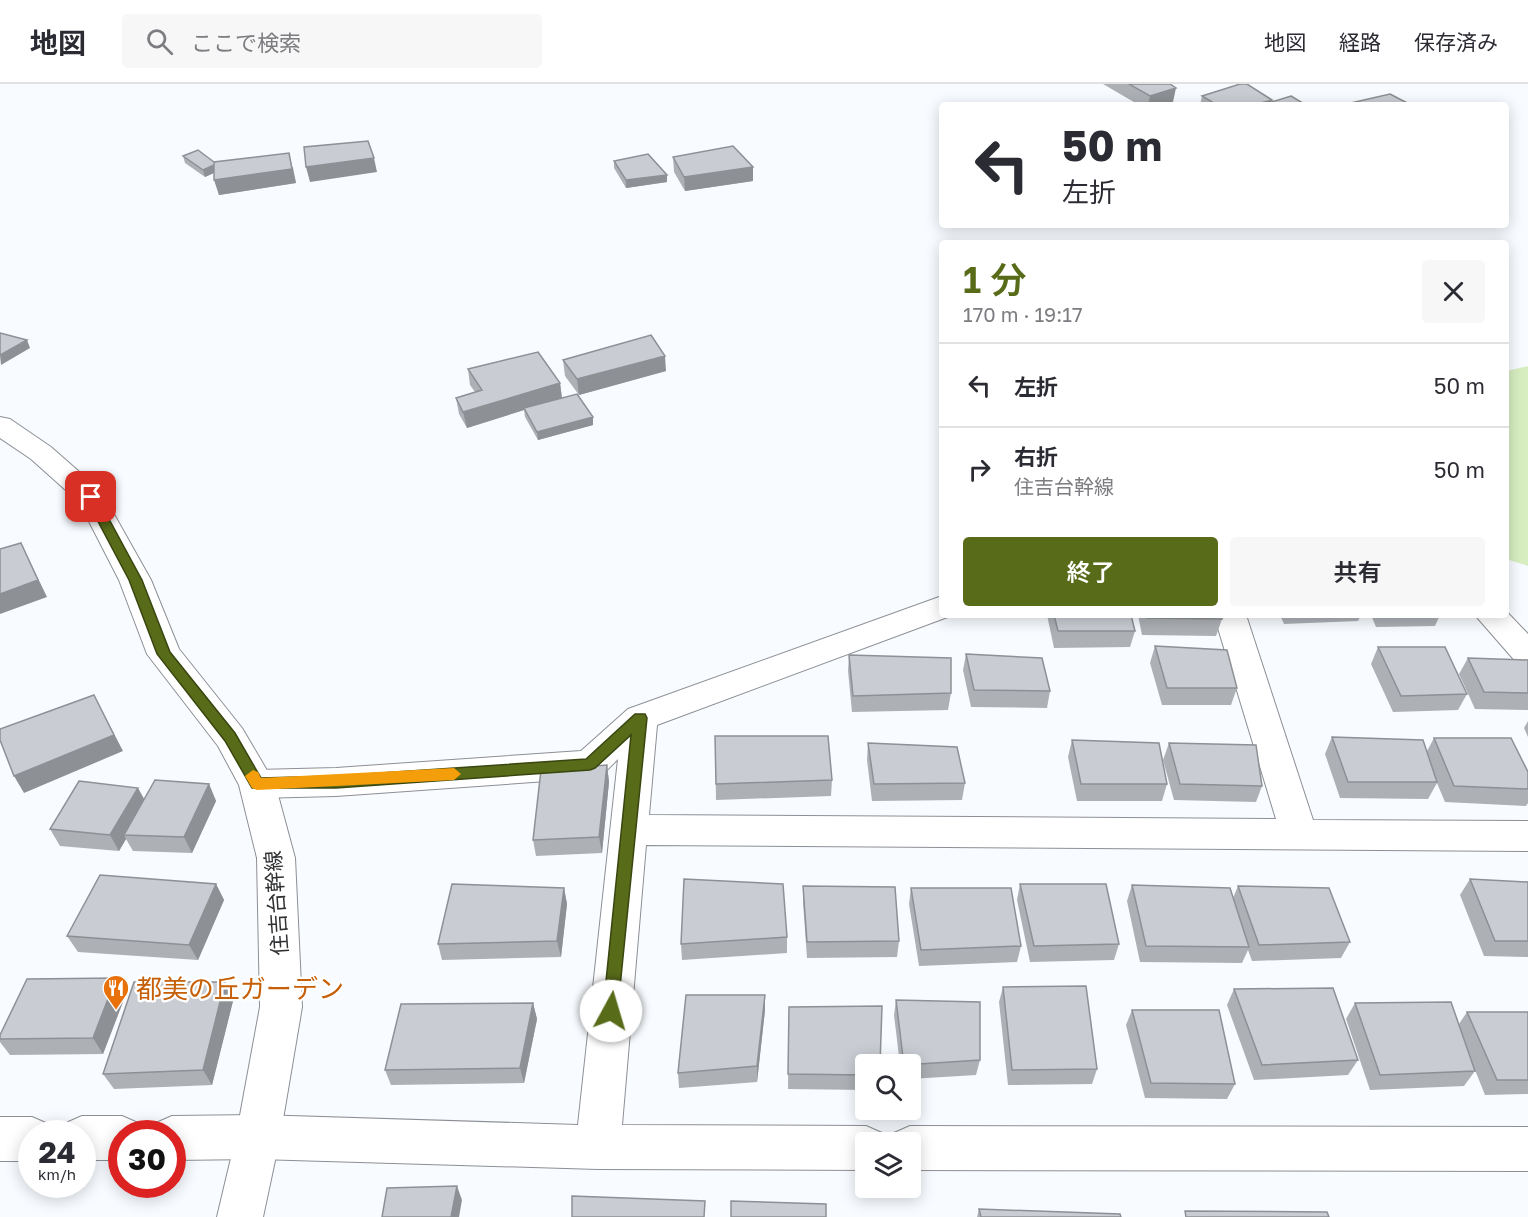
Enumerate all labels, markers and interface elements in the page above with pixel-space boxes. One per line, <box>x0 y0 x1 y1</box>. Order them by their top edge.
search box <box>122 14 542 68</box>
icon: search <box>143 25 176 58</box>
text: 地図 <box>30 26 86 59</box>
text: ここで検索 <box>191 29 301 56</box>
text: 地図 <box>1264 29 1306 55</box>
text: 経路 <box>1339 29 1381 55</box>
text: 保存済み <box>1414 29 1498 55</box>
text: 50 m <box>1062 120 1162 170</box>
icon: left <box>963 126 1041 204</box>
text: 左折 <box>1062 176 1116 208</box>
text: 1 分 <box>963 258 1026 301</box>
button: close <box>1422 260 1485 323</box>
text: 170 m · 19:17 <box>963 302 1083 326</box>
icon: left <box>963 369 996 402</box>
text: 50 m <box>1434 372 1485 399</box>
text: 左折 <box>1014 373 1058 400</box>
text: 右折 <box>1014 443 1058 470</box>
icon: right <box>963 453 996 486</box>
text: 50 m <box>1434 456 1485 483</box>
pin <box>65 471 116 522</box>
text: 住吉台幹線 <box>1014 474 1114 498</box>
icon: arrive <box>74 480 107 513</box>
button: 終了 <box>963 537 1218 606</box>
button: 共有 <box>1230 537 1485 606</box>
street label: 住吉台幹線 <box>259 850 293 956</box>
restaurant icon: 都美の丘ガーデン <box>101 973 131 1011</box>
place label: 都美の丘ガーデン <box>136 973 344 1004</box>
position arrow <box>579 979 643 1043</box>
map controls <box>855 1054 921 1198</box>
button: search <box>855 1054 921 1120</box>
speed limit sign: 30 <box>108 1120 186 1198</box>
button: layers <box>855 1132 921 1198</box>
text: 24 <box>38 1134 76 1170</box>
text: km/h <box>38 1165 76 1183</box>

